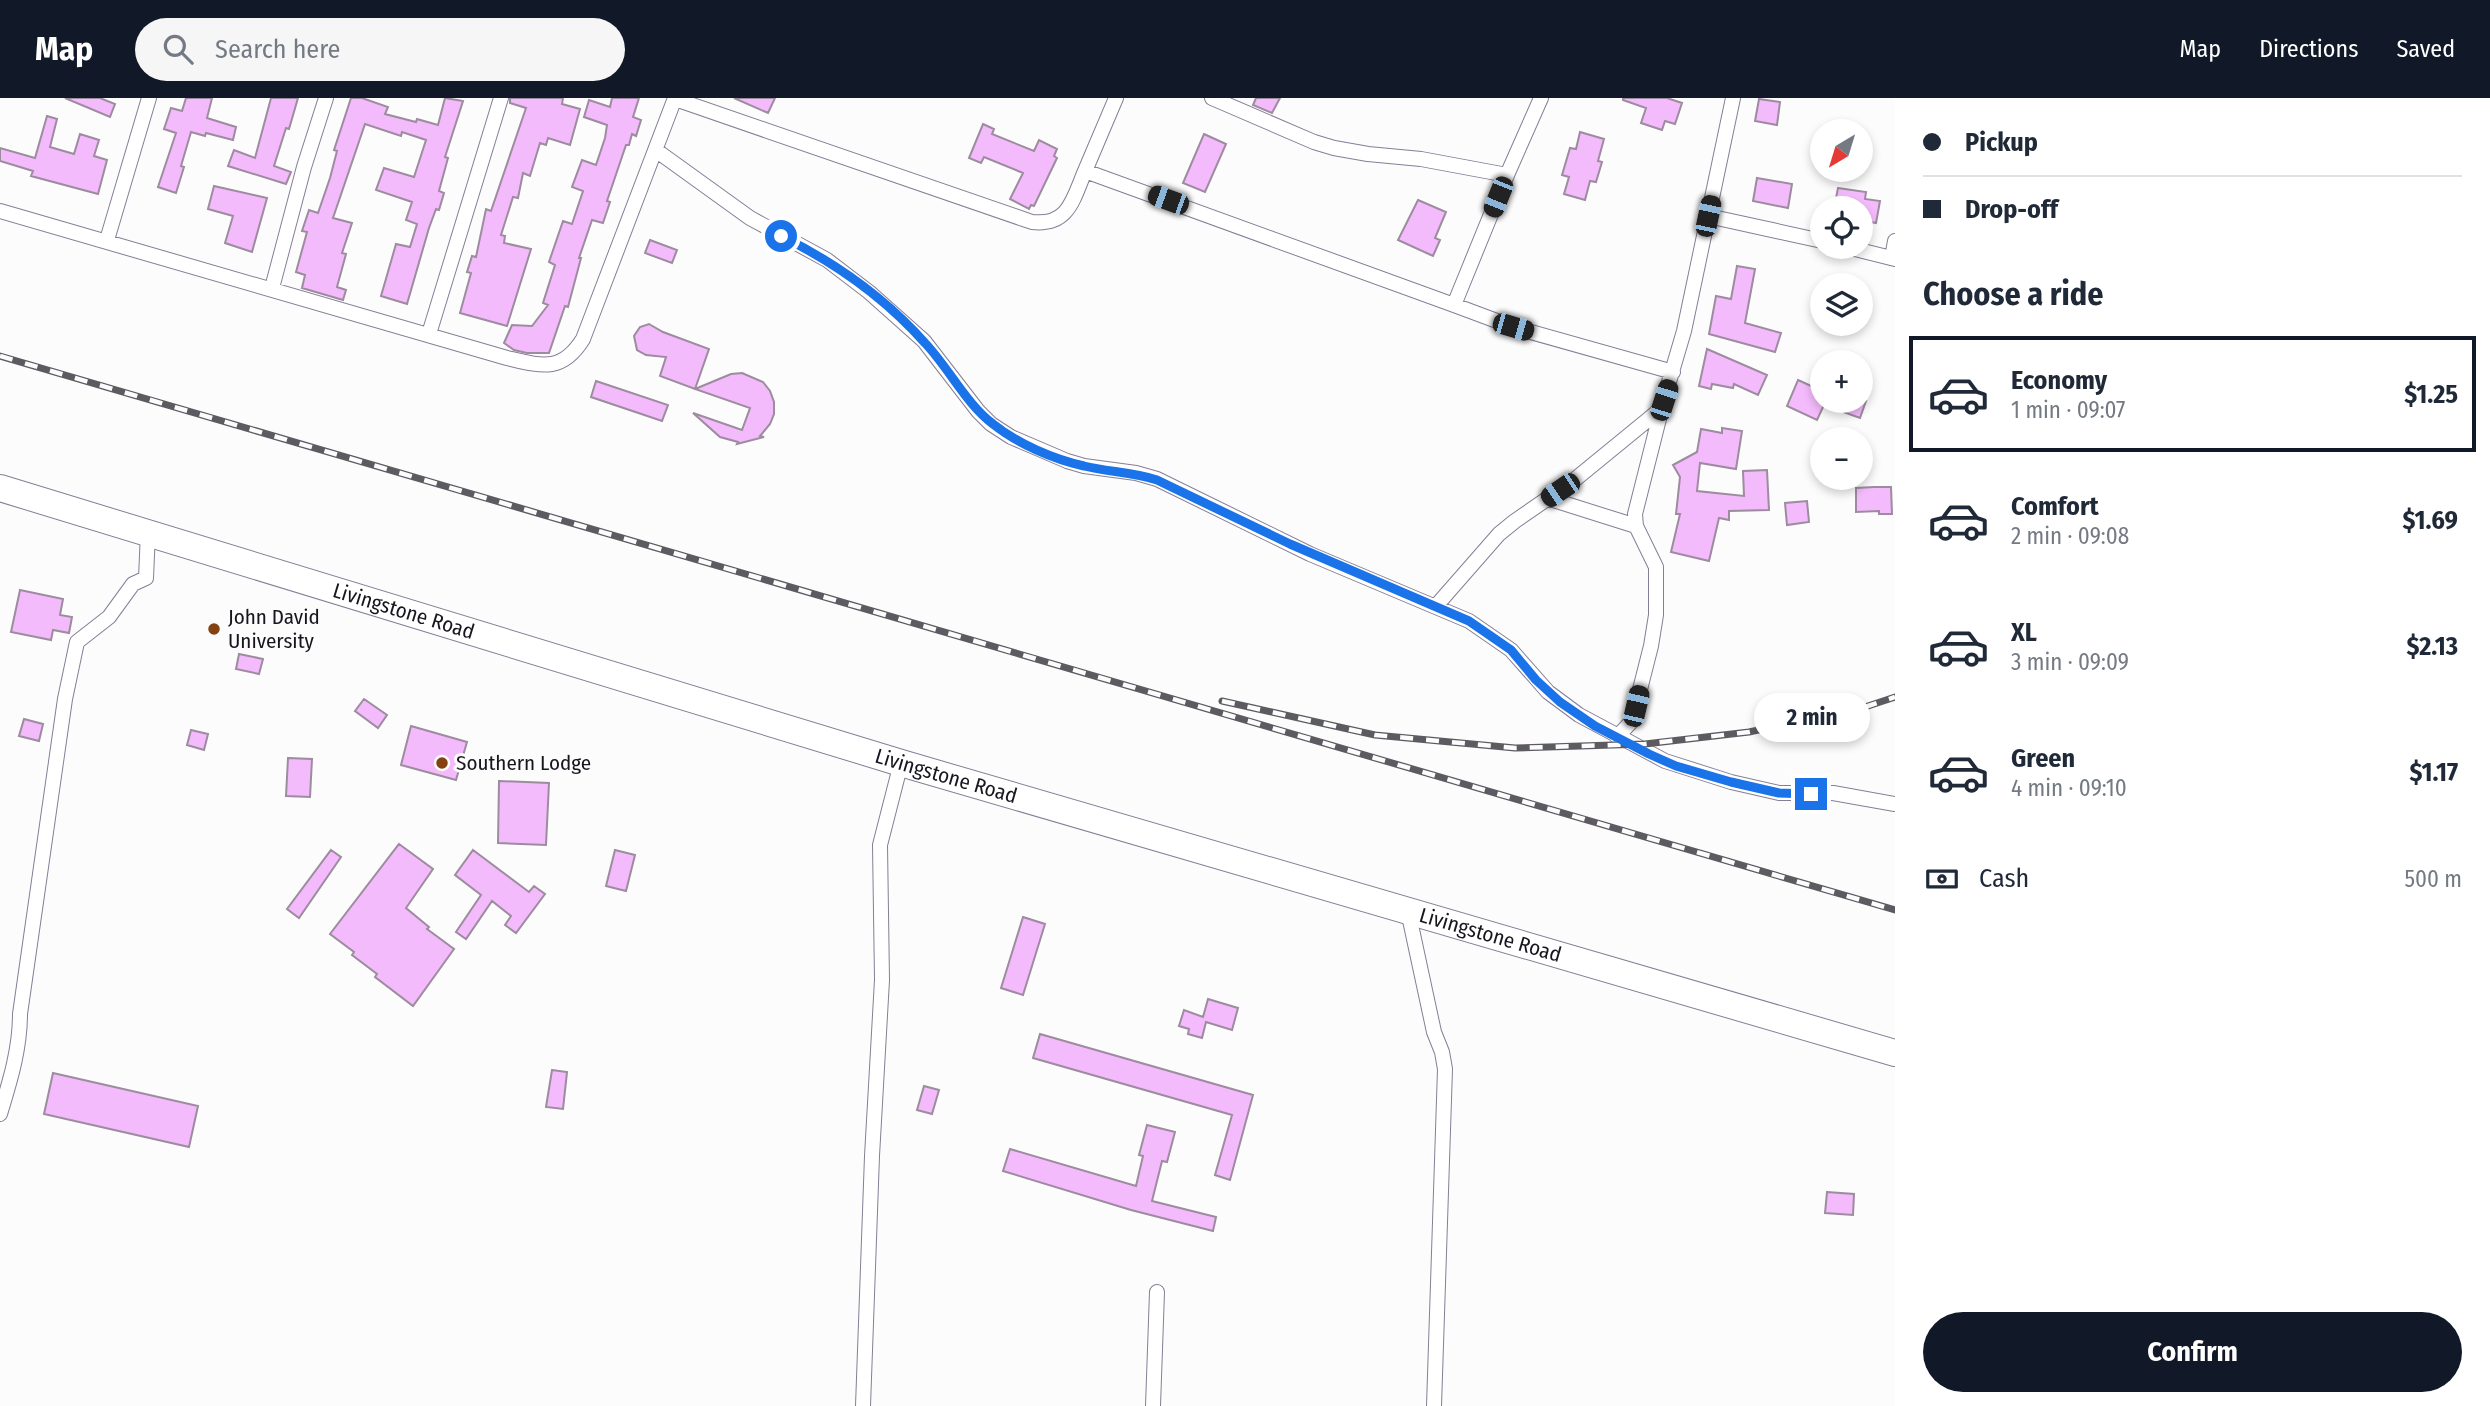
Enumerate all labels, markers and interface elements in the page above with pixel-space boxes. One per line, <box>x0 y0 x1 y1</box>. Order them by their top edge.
search box <box>135 18 625 81</box>
text: Map <box>35 29 93 69</box>
icon: search <box>159 30 197 68</box>
text: Search here <box>215 34 340 65</box>
text: Map <box>2180 35 2221 63</box>
text: Directions <box>2259 35 2358 63</box>
text: Saved <box>2396 35 2455 63</box>
north arrow <box>1810 119 1872 182</box>
map controls <box>1810 119 1873 490</box>
text: Pickup <box>1965 127 2038 158</box>
car <box>1481 174 1516 220</box>
car <box>1145 183 1192 217</box>
car <box>1694 193 1723 239</box>
text: Drop-off <box>1965 194 2058 225</box>
button: locate <box>1810 196 1873 259</box>
route start <box>765 220 797 252</box>
button: layers <box>1810 273 1873 336</box>
text: Choose a ride <box>1923 275 2104 313</box>
car <box>1490 311 1537 343</box>
button: + <box>1810 350 1873 413</box>
icon: car <box>1927 363 1990 426</box>
text: Economy <box>2011 365 2107 396</box>
car <box>1648 377 1681 423</box>
text: $1.25 <box>2404 379 2458 410</box>
text: 1 min · 09:07 <box>2011 396 2125 424</box>
button: − <box>1810 427 1873 490</box>
car <box>1537 470 1584 510</box>
icon: car <box>1927 489 1990 552</box>
text: Comfort <box>2011 491 2099 522</box>
text: $1.69 <box>2403 505 2458 536</box>
text: 2 min · 09:08 <box>2011 522 2129 550</box>
street label: Livingstone Road <box>330 577 478 645</box>
place label: John David University <box>228 604 320 654</box>
icon: car <box>1927 615 1990 678</box>
text: XL <box>2011 617 2037 648</box>
marker: John David University <box>206 621 222 637</box>
text: $2.13 <box>2407 631 2458 662</box>
text: 3 min · 09:09 <box>2011 648 2129 676</box>
car <box>1622 683 1651 729</box>
callout: 2 min <box>1753 692 1869 742</box>
text: 2 min <box>1787 703 1838 731</box>
icon: car <box>1927 741 1990 804</box>
street label: Livingstone Road <box>872 743 1020 809</box>
text: Green <box>2011 743 2075 774</box>
place label: Southern Lodge <box>456 750 591 776</box>
marker: Southern Lodge <box>434 755 450 771</box>
text: $1.17 <box>2410 757 2458 788</box>
text: 4 min · 09:10 <box>2011 774 2127 802</box>
route end <box>1795 778 1827 810</box>
icon: cash <box>1923 860 1961 898</box>
text: Cash <box>1979 863 2029 894</box>
text: 500 m <box>2404 865 2462 893</box>
street label: Livingstone Road <box>1416 902 1564 968</box>
button: Confirm <box>1923 1312 2462 1392</box>

